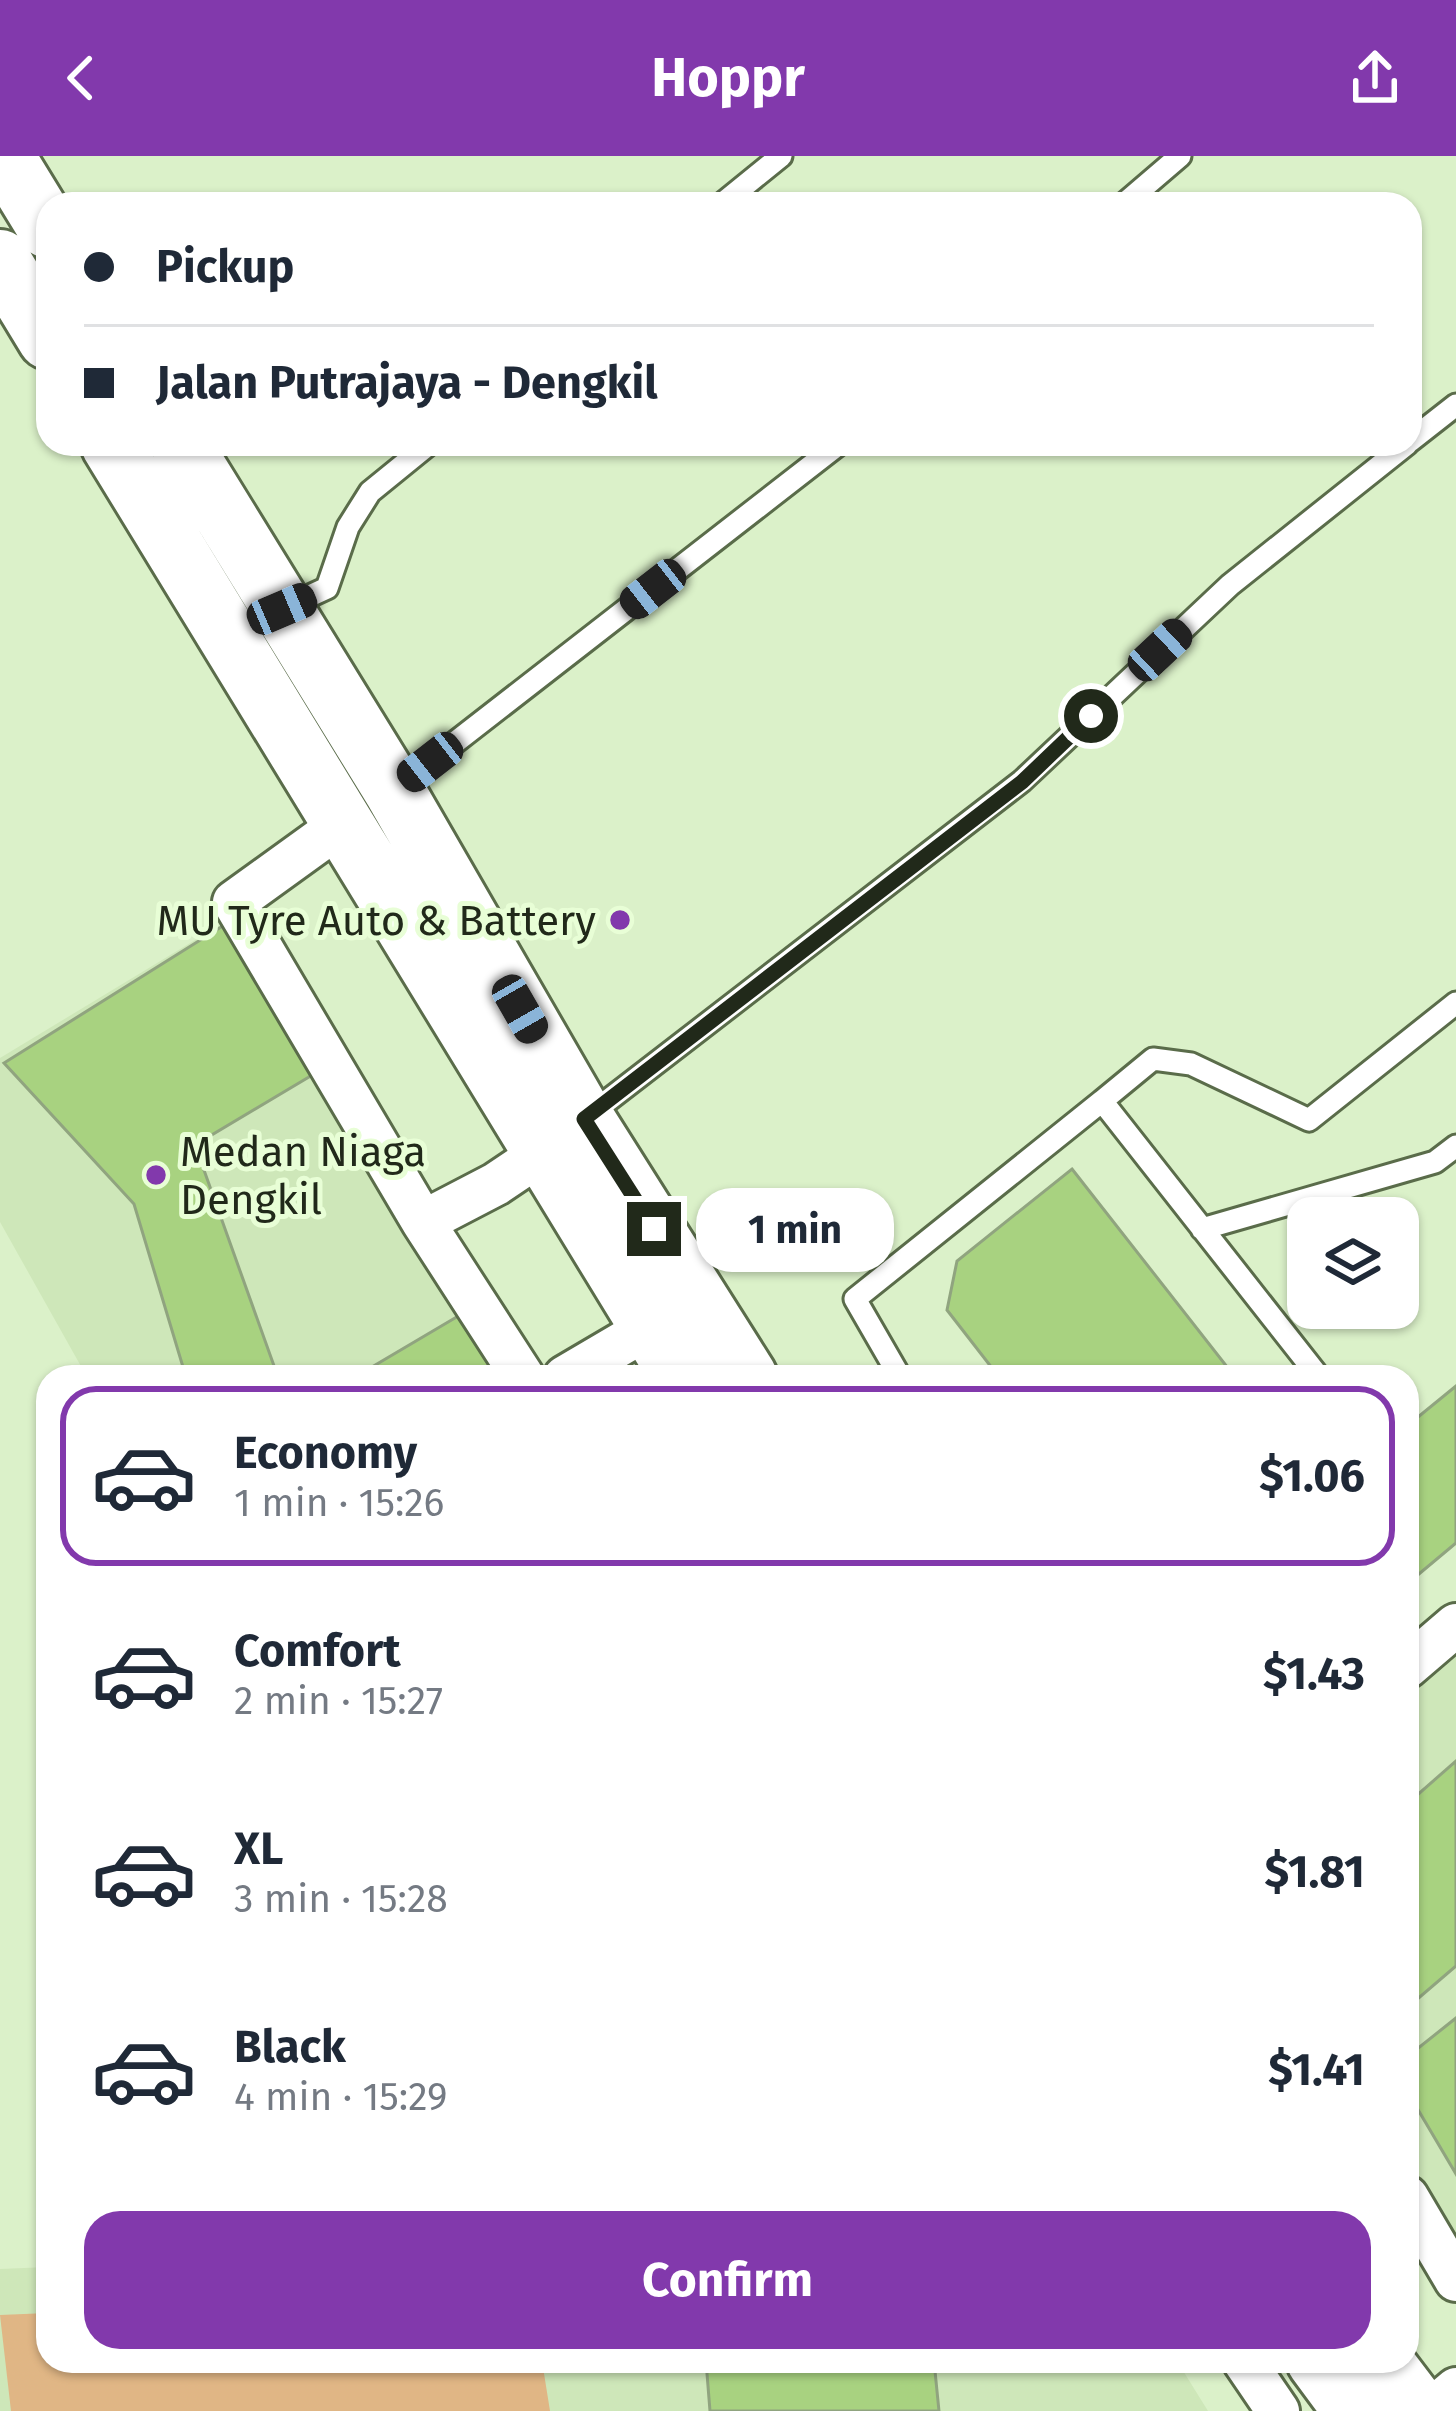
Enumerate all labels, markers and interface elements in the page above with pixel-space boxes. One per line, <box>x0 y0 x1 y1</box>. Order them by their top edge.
icon: back <box>48 45 114 111</box>
icon: share <box>1342 45 1408 111</box>
text: Hoppr <box>651 46 805 110</box>
text: Pickup <box>156 240 294 294</box>
text: Jalan Putrajaya - Dengkil <box>156 356 658 410</box>
car <box>614 553 692 625</box>
car <box>242 578 322 640</box>
car <box>1121 612 1199 688</box>
route start <box>1064 689 1118 743</box>
car <box>391 726 469 798</box>
place label: MU Tyre Auto & Battery <box>156 896 596 946</box>
marker: MU Tyre Auto & Battery <box>607 907 633 933</box>
car <box>486 969 554 1049</box>
place label: Medan Niaga Dengkil <box>180 1127 426 1225</box>
marker: Medan Niaga Dengkil <box>143 1162 169 1188</box>
callout: 1 min <box>696 1187 894 1271</box>
map controls <box>1287 1197 1419 1329</box>
button: layers <box>1287 1197 1419 1329</box>
route end <box>627 1202 681 1256</box>
text: 1 min <box>748 1207 842 1253</box>
icon: car <box>90 1422 198 1530</box>
text: Economy <box>234 1426 417 1480</box>
text: $1.06 <box>1259 1449 1365 1503</box>
text: 1 min · 15:26 <box>234 1480 444 1526</box>
icon: car <box>90 1620 198 1728</box>
text: Comfort <box>234 1624 401 1678</box>
text: $1.43 <box>1263 1647 1365 1701</box>
text: 2 min · 15:27 <box>234 1678 443 1724</box>
icon: car <box>90 1818 198 1926</box>
text: XL <box>234 1822 283 1876</box>
text: $1.81 <box>1265 1845 1365 1899</box>
text: 3 min · 15:28 <box>234 1876 448 1922</box>
icon: car <box>90 2016 198 2124</box>
text: Black <box>234 2020 346 2074</box>
text: $1.41 <box>1268 2043 1365 2097</box>
text: 4 min · 15:29 <box>234 2074 448 2120</box>
button: Confirm <box>84 2211 1371 2349</box>

